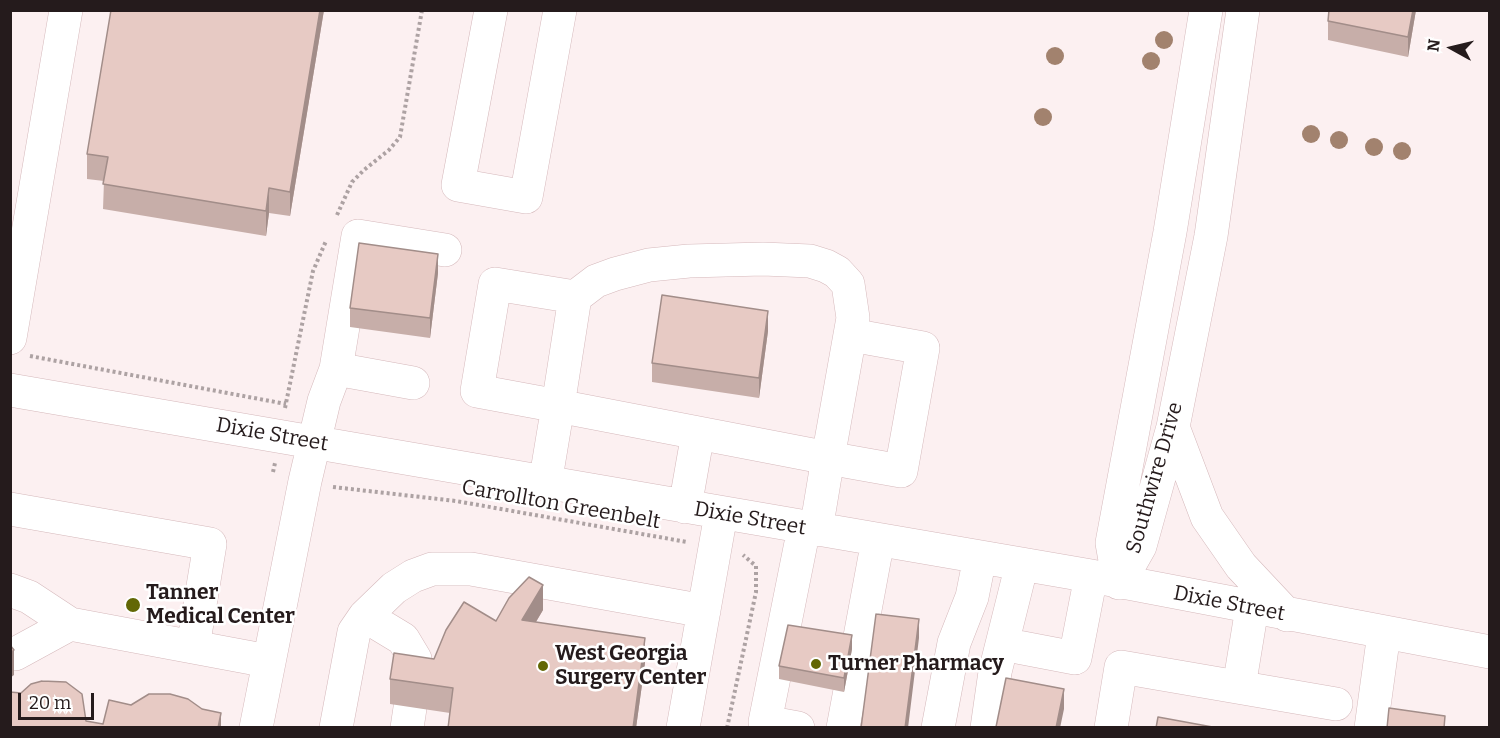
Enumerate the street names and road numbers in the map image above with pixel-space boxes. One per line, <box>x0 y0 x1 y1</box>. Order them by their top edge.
street label: Southwire Drive <box>1121 399 1189 557</box>
street label: Dixie Street <box>214 413 330 457</box>
street label: Carrollton Greenbelt <box>460 475 662 535</box>
street label: Dixie Street <box>692 497 808 541</box>
street label: Dixie Street <box>1171 581 1287 627</box>

